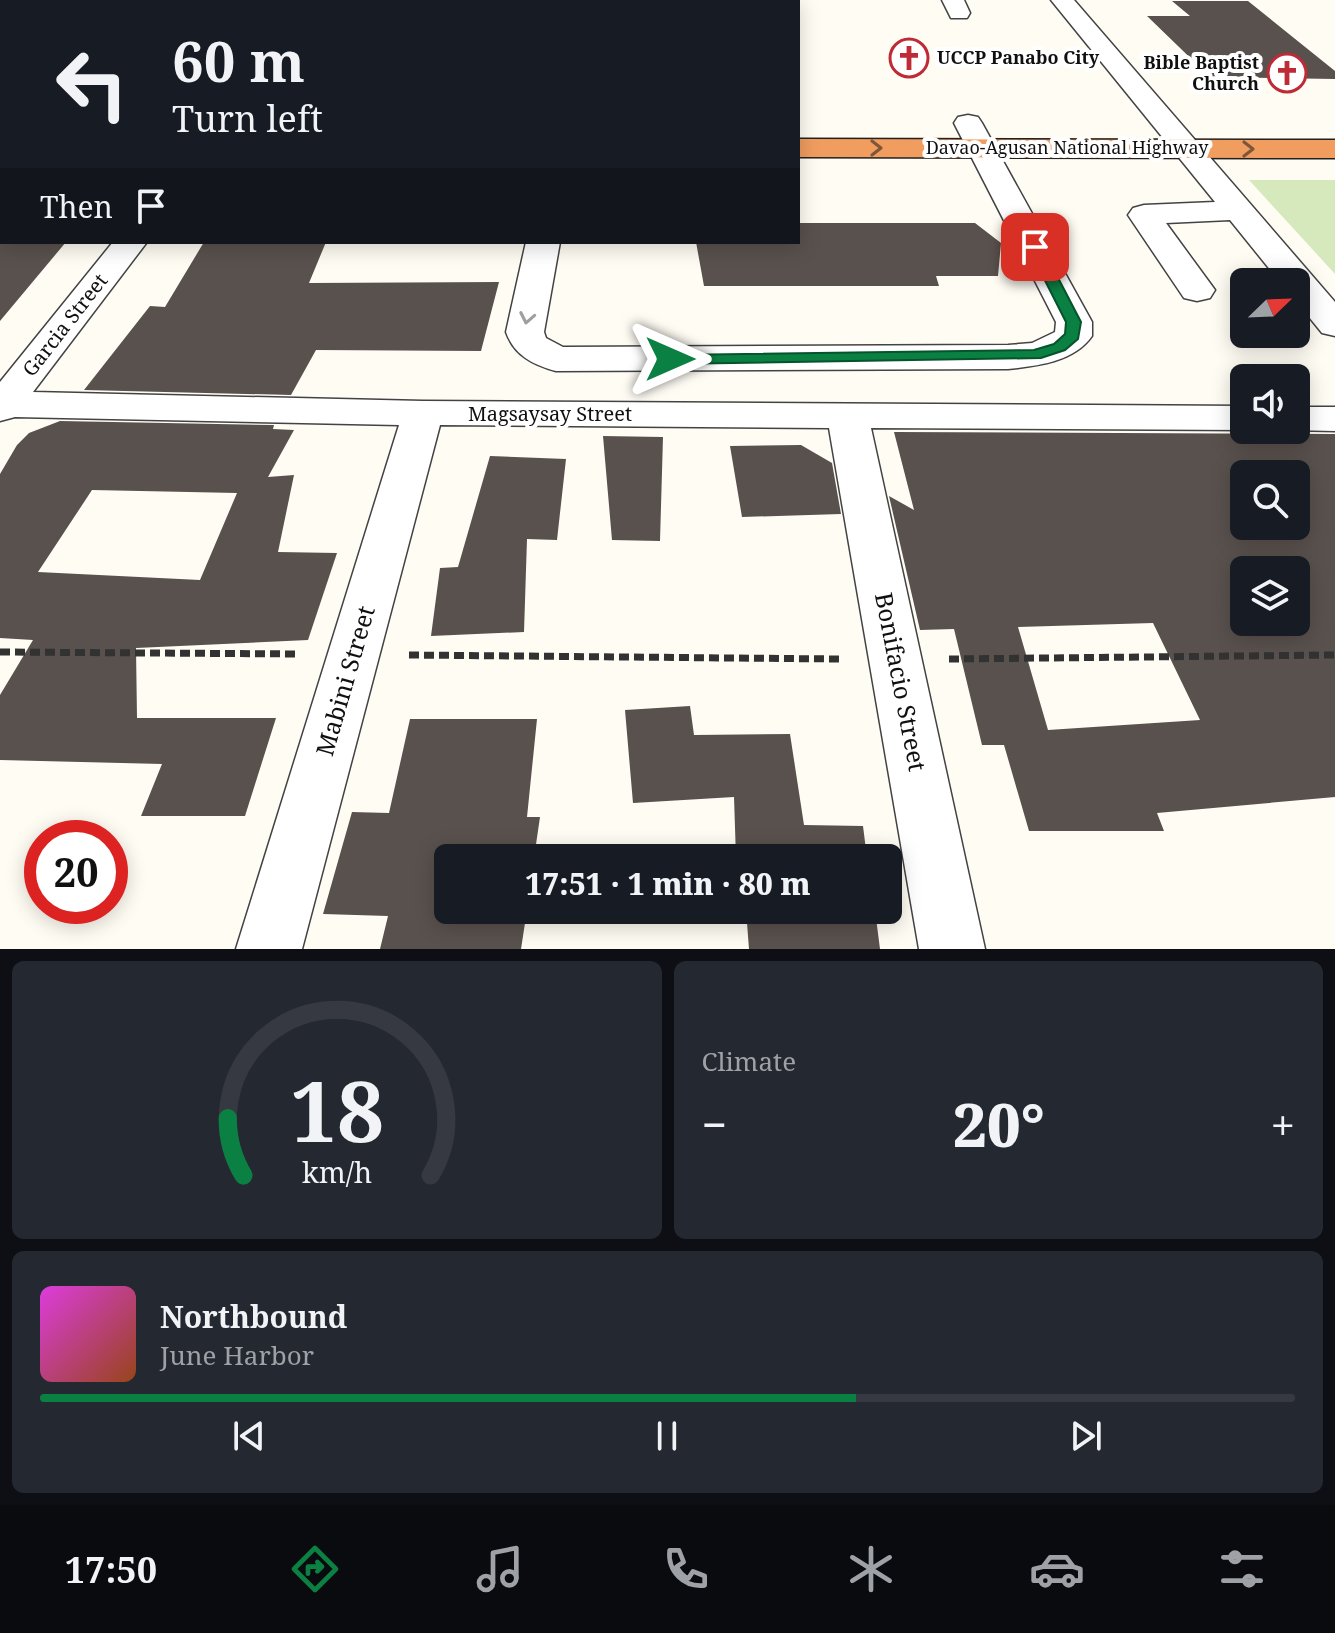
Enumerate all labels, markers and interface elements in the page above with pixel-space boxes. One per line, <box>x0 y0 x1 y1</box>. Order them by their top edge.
text: 60 m <box>172 22 305 98</box>
icon: left <box>40 32 144 136</box>
church icon: UCCP Panabo City <box>888 37 930 79</box>
place label: UCCP Panabo City <box>937 45 1100 69</box>
place label: Bible Baptist Church <box>1143 50 1259 95</box>
church icon: Bible Baptist Church <box>1266 52 1308 94</box>
text: Turn left <box>172 94 323 143</box>
street label: Davao-Agusan National Highway <box>926 135 1209 159</box>
one-way arrow <box>870 139 883 157</box>
one-way arrow <box>1242 140 1255 158</box>
icon: arrive <box>129 184 173 228</box>
text: Then <box>40 186 113 227</box>
pin <box>1001 213 1069 281</box>
icon: arrive <box>1013 225 1057 269</box>
street label: Garcia Street <box>16 268 113 382</box>
north arrow <box>1230 268 1310 348</box>
map controls <box>1230 268 1310 636</box>
one-way arrow <box>520 312 537 325</box>
position arrow <box>628 317 712 401</box>
button: sound <box>1230 364 1310 444</box>
street label: Magsaysay Street <box>468 400 632 427</box>
button: search <box>1230 460 1310 540</box>
button: layers <box>1230 556 1310 636</box>
street label: Bonifacio Street <box>868 589 935 774</box>
street label: Mabini Street <box>307 602 382 760</box>
speed limit sign: 20 <box>24 820 128 924</box>
text: 17:51 · 1 min · 80 m <box>525 863 811 904</box>
text: Climate <box>702 1043 796 1079</box>
text: 18 <box>290 1053 384 1166</box>
text: 20° <box>953 1083 1045 1165</box>
text: − <box>702 1094 727 1154</box>
text: + <box>1270 1094 1295 1154</box>
text: km/h <box>302 1152 372 1191</box>
text: Northbound <box>160 1296 347 1337</box>
text: June Harbor <box>160 1337 314 1373</box>
icon: previous <box>227 1414 271 1458</box>
icon: pause <box>645 1414 689 1458</box>
icon: next <box>1064 1414 1108 1458</box>
icon: directions <box>287 1541 343 1597</box>
icon: music <box>472 1541 528 1597</box>
icon: phone <box>658 1541 714 1597</box>
icon: climate <box>843 1541 899 1597</box>
icon: car <box>1029 1541 1085 1597</box>
icon: filters <box>1214 1541 1270 1597</box>
text: 17:50 <box>65 1545 157 1594</box>

